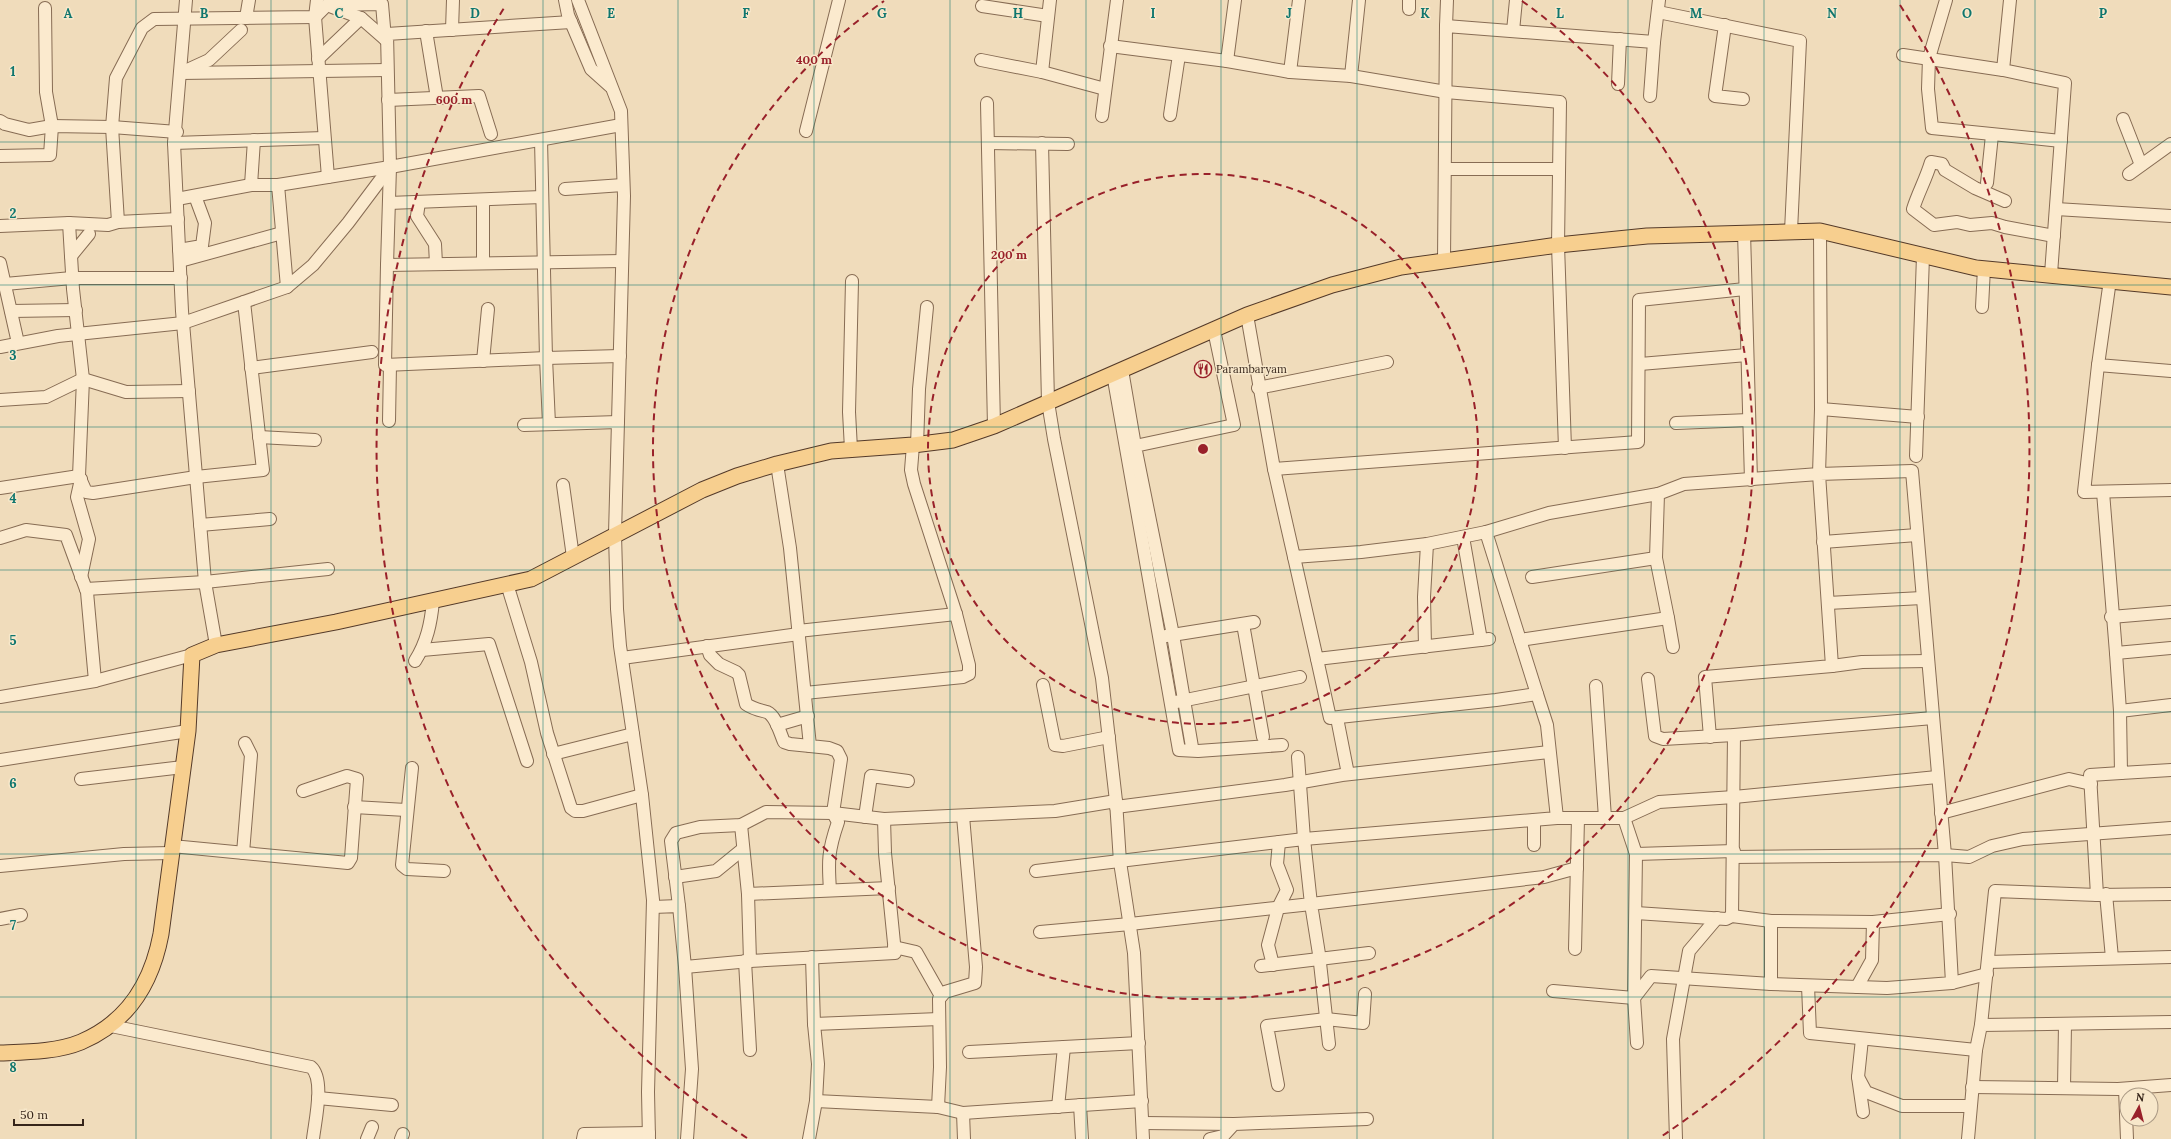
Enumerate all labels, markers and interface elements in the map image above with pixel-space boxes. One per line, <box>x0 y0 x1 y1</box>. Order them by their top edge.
text: A <box>64 5 73 22</box>
text: B <box>200 5 209 22</box>
text: C <box>335 5 344 22</box>
text: D <box>470 5 480 22</box>
text: E <box>607 5 615 22</box>
text: F <box>742 5 750 22</box>
text: G <box>877 5 887 22</box>
text: H <box>1013 5 1023 22</box>
text: I <box>1150 5 1156 22</box>
text: J <box>1286 5 1292 22</box>
text: K <box>1420 5 1430 22</box>
text: L <box>1556 5 1564 22</box>
text: M <box>1690 5 1703 22</box>
text: N <box>1827 5 1837 22</box>
text: O <box>1962 5 1972 22</box>
text: P <box>2099 5 2108 22</box>
text: 400 m <box>796 52 832 67</box>
text: 1 <box>10 63 16 80</box>
text: 600 m <box>436 92 472 107</box>
text: 2 <box>10 205 17 222</box>
text: 200 m <box>991 247 1027 262</box>
text: 3 <box>9 347 17 364</box>
restaurant icon: Parambaryam <box>1193 359 1213 379</box>
place label: Parambaryam <box>1216 362 1287 376</box>
centre of rings <box>1196 442 1210 456</box>
text: 4 <box>9 490 17 507</box>
text: 5 <box>9 632 17 649</box>
text: 6 <box>9 775 17 792</box>
text: 7 <box>10 917 16 934</box>
text: 8 <box>9 1059 17 1076</box>
north arrow <box>2119 1087 2159 1127</box>
text: N <box>2135 1090 2146 1105</box>
scale bar <box>14 1101 83 1127</box>
text: 50 m <box>20 1107 48 1122</box>

